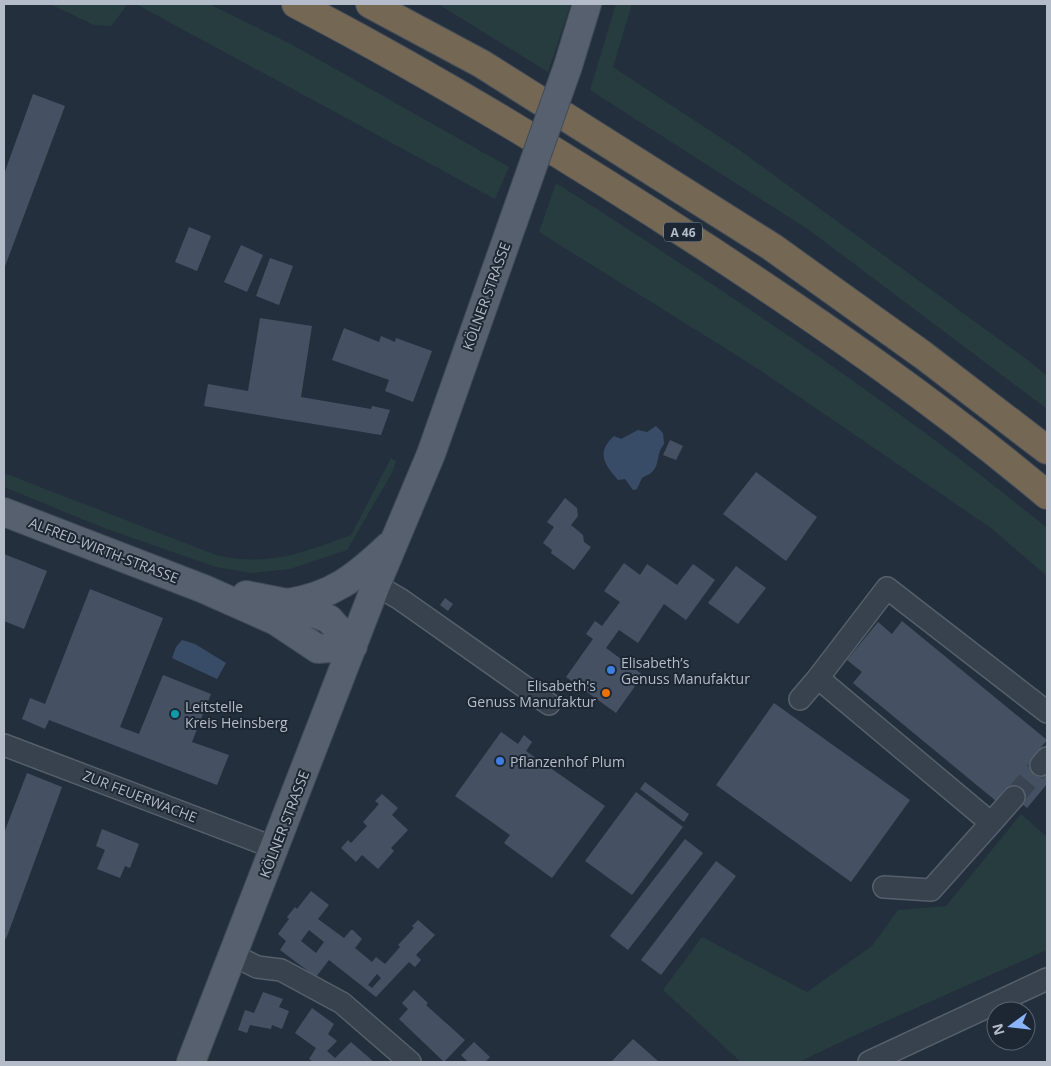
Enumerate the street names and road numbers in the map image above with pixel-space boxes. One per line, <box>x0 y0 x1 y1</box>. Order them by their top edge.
road number: A 46 <box>664 222 702 242</box>
street label: KÖLNER STRASSE <box>458 239 514 353</box>
street label: ALFRED-WIRTH-STRASSE <box>27 513 181 587</box>
street label: ZUR FEUERWACHE <box>80 765 200 827</box>
street label: KÖLNER STRASSE <box>255 768 313 880</box>

